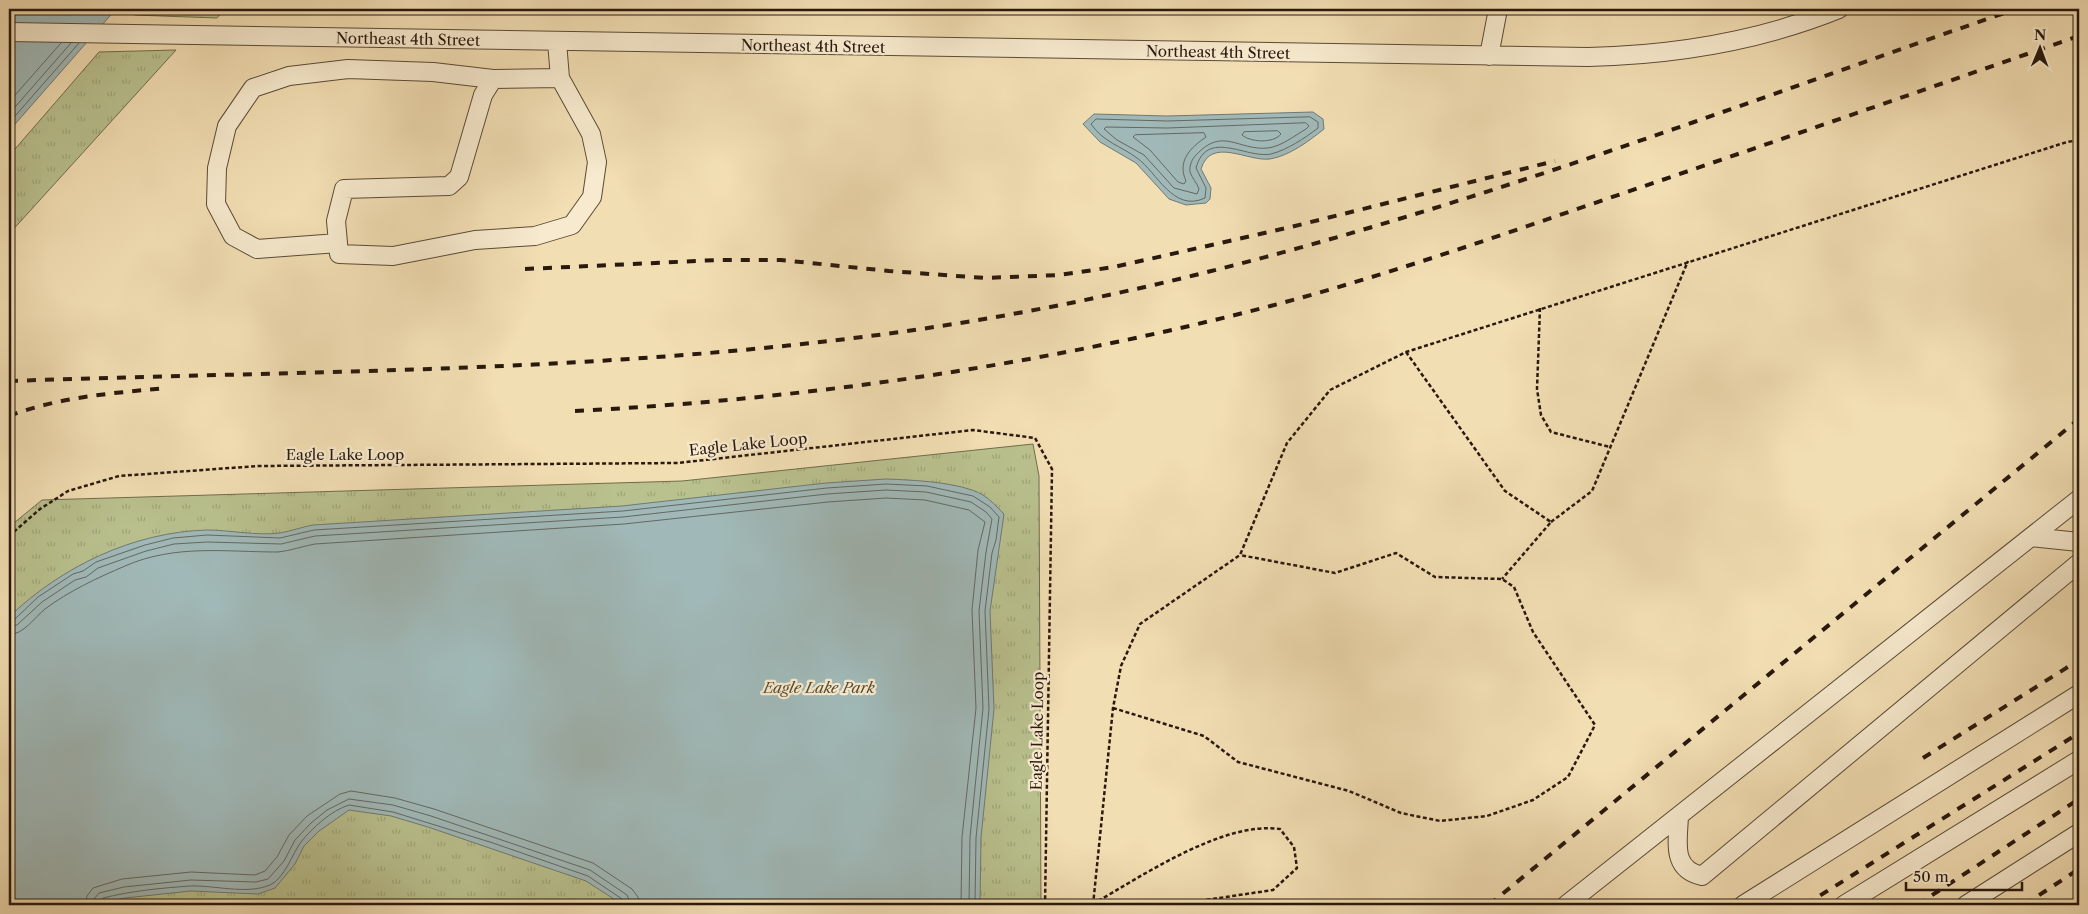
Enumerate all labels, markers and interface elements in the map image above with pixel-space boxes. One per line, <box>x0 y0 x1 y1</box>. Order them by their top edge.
north arrow <box>2016 22 2066 72</box>
text: N <box>2034 26 2046 44</box>
street label: Northeast 4th Street <box>336 28 481 50</box>
street label: Northeast 4th Street <box>741 35 886 57</box>
street label: Northeast 4th Street <box>1146 41 1291 63</box>
street label: Eagle Lake Loop <box>688 428 808 460</box>
street label: Eagle Lake Loop <box>286 445 404 464</box>
street label: Eagle Lake Loop <box>1026 671 1048 791</box>
park label: Eagle Lake Park <box>762 678 875 697</box>
scale bar <box>1906 859 2022 891</box>
text: 50 m <box>1913 867 1949 886</box>

